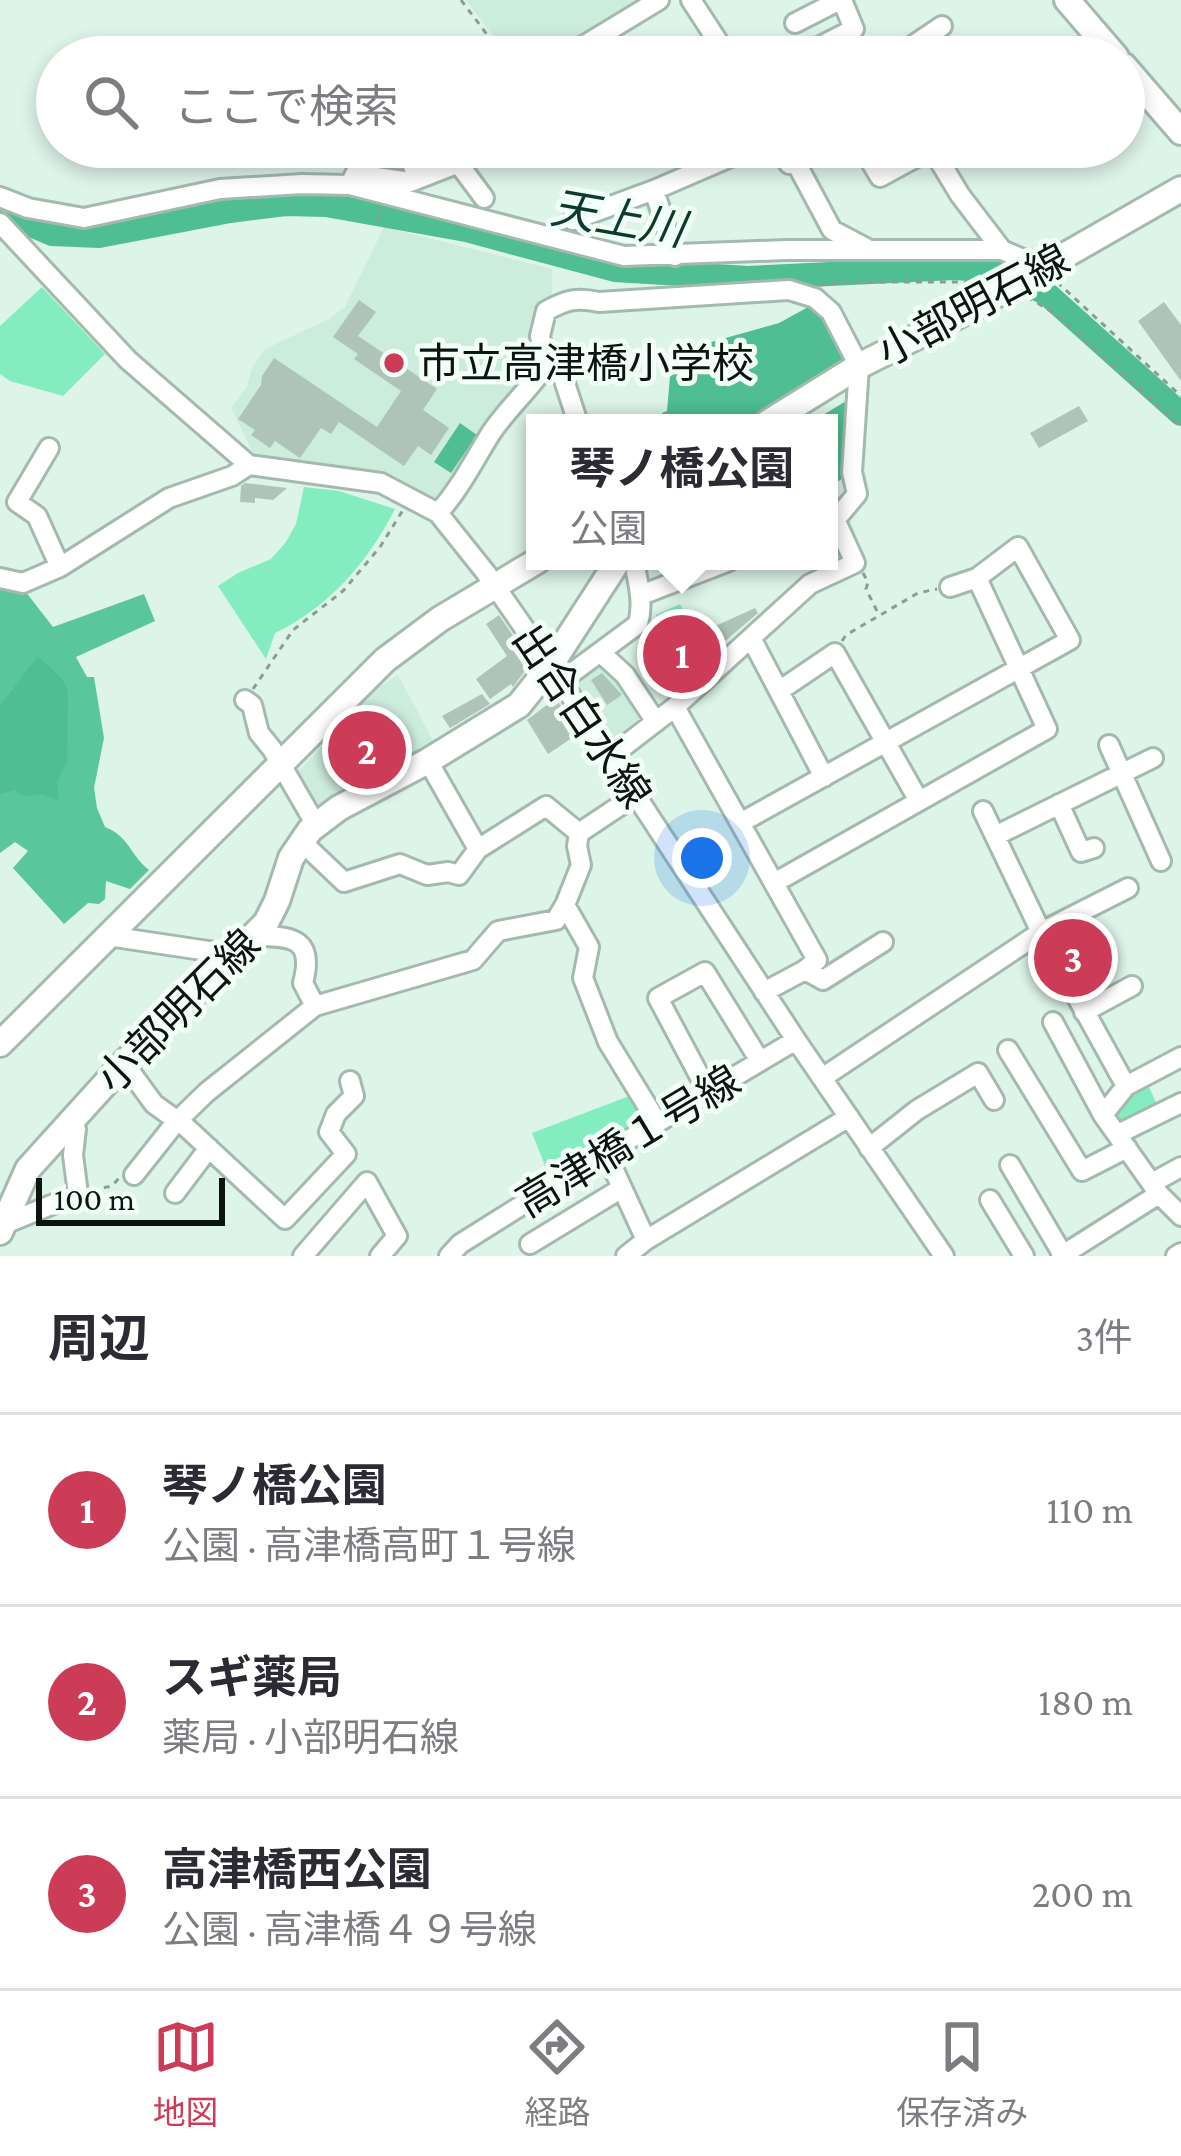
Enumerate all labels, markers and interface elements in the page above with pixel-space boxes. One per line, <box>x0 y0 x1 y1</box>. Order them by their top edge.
search box <box>36 36 1145 168</box>
icon: search <box>78 69 144 135</box>
text: ここで検索 <box>174 82 399 132</box>
water label: 天上川 <box>547 183 693 256</box>
street label: 小部明石線 <box>869 235 1077 375</box>
place label: 市立高津橋小学校 <box>418 340 754 387</box>
marker: 市立高津橋小学校 <box>381 350 407 376</box>
popup <box>526 414 838 570</box>
text: 琴ノ橋公園 <box>569 444 795 494</box>
text: 公園 <box>569 507 648 550</box>
pin: 1 <box>643 609 721 699</box>
street label: 出合白水線 <box>504 616 660 816</box>
pin: 2 <box>328 705 406 795</box>
your location <box>672 828 732 888</box>
pin: 3 <box>1034 913 1112 1003</box>
street label: 小部明石線 <box>87 920 269 1102</box>
street label: 高津橋１号線 <box>508 1056 748 1226</box>
scale bar <box>36 1172 225 1225</box>
text: 100 m <box>54 1180 135 1217</box>
text: 周辺 <box>48 1310 150 1367</box>
text: 3件 <box>1075 1316 1133 1359</box>
text: 琴ノ橋公園 <box>162 1461 387 1511</box>
text: 1 <box>80 1488 94 1531</box>
text: 110 m <box>1046 1488 1133 1531</box>
text: 公園 · 高津橋高町１号線 <box>162 1524 576 1567</box>
text: スギ薬局 <box>162 1653 342 1703</box>
text: 2 <box>77 1680 97 1723</box>
text: 180 m <box>1038 1680 1133 1723</box>
text: 薬局 · 小部明石線 <box>162 1716 459 1759</box>
text: 高津橋西公園 <box>162 1845 432 1895</box>
text: 3 <box>77 1872 97 1915</box>
text: 200 m <box>1032 1872 1133 1915</box>
text: 公園 · 高津橋４９号線 <box>162 1908 537 1951</box>
tab: 地図 <box>153 2014 219 2134</box>
tab: 経路 <box>524 2014 590 2134</box>
tab: 保存済み <box>896 2014 1028 2134</box>

